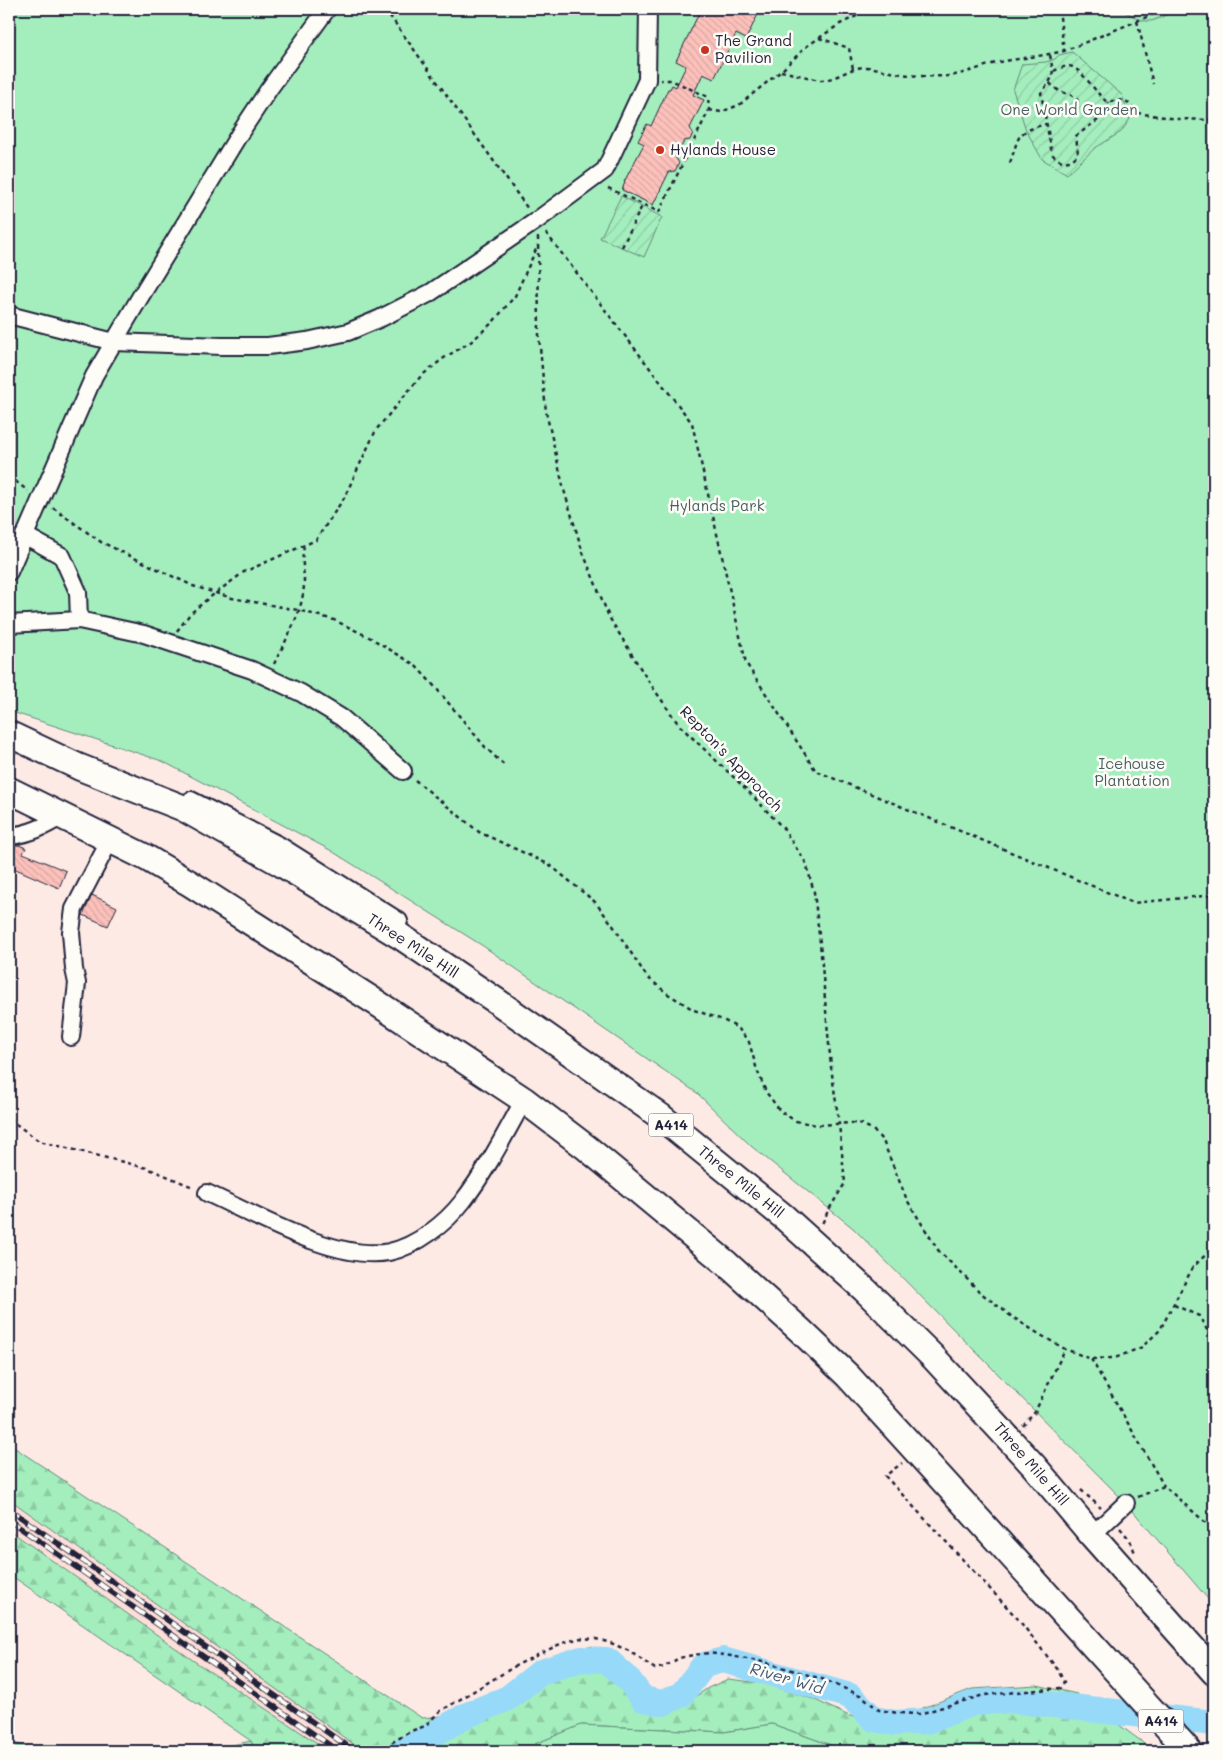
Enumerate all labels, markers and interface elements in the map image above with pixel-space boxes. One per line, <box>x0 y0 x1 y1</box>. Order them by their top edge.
place label: The Grand Pavilion <box>715 30 792 67</box>
marker: The Grand Pavilion <box>699 44 711 56</box>
park label: One World Garden <box>1000 99 1138 119</box>
place label: Hylands House <box>670 139 776 159</box>
marker: Hylands House <box>654 144 666 156</box>
park label: Hylands Park <box>669 495 765 515</box>
street label: Repton's Approach <box>676 701 787 815</box>
park label: Icehouse Plantation <box>1095 753 1169 790</box>
street label: Three Mile Hill <box>364 908 463 982</box>
road number: A414 <box>648 1114 694 1136</box>
street label: Three Mile Hill <box>695 1140 789 1222</box>
street label: Three Mile Hill <box>990 1417 1074 1510</box>
water label: River Wid <box>748 1657 827 1698</box>
road number: A414 <box>1138 1710 1184 1732</box>

